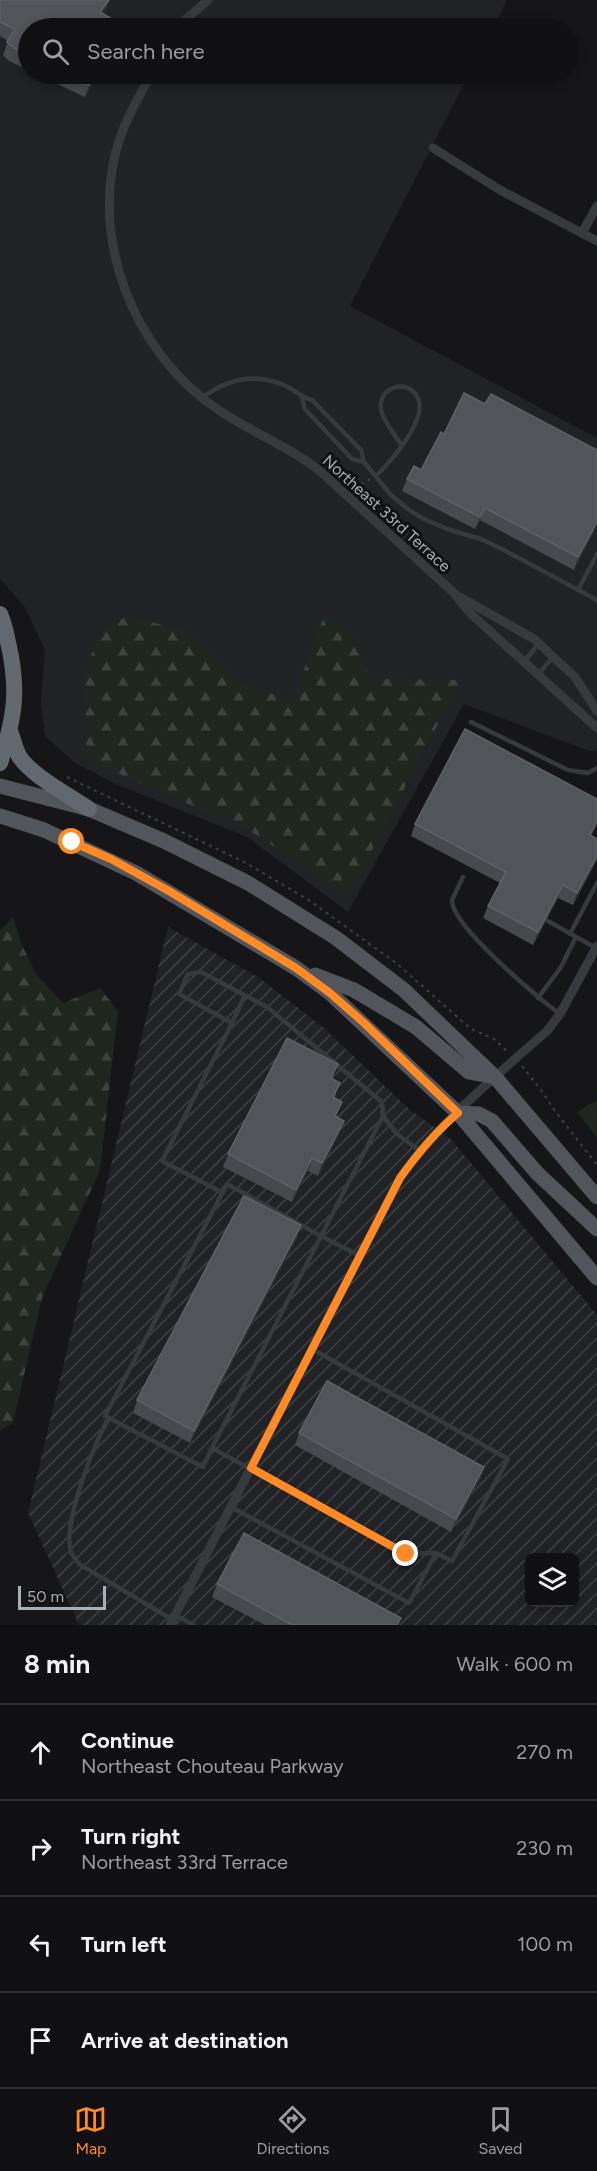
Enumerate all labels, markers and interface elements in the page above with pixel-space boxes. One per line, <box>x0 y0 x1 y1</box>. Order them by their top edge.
search box <box>18 18 579 84</box>
icon: search <box>39 35 72 68</box>
text: Search here <box>87 38 205 65</box>
street label: Northeast 33rd Terrace <box>319 451 455 576</box>
route start <box>58 828 84 854</box>
route end <box>392 1540 418 1566</box>
map controls <box>525 1553 579 1607</box>
button: layers <box>525 1553 579 1607</box>
scale bar <box>18 1583 106 1610</box>
text: 50 m <box>27 1587 64 1606</box>
text: 8 min <box>24 1648 90 1680</box>
text: Walk · 600 m <box>456 1652 573 1676</box>
text: Continue <box>81 1727 174 1754</box>
icon: ahead <box>24 1736 57 1769</box>
text: 270 m <box>516 1740 573 1764</box>
text: Northeast Chouteau Parkway <box>81 1754 344 1778</box>
text: Turn right <box>81 1823 180 1850</box>
icon: right <box>24 1832 57 1865</box>
text: 230 m <box>516 1836 573 1860</box>
text: Northeast 33rd Terrace <box>81 1850 288 1874</box>
icon: left <box>24 1928 57 1961</box>
text: Turn left <box>81 1931 167 1958</box>
text: 100 m <box>517 1932 573 1956</box>
icon: arrive <box>24 2024 57 2057</box>
text: Arrive at destination <box>81 2027 289 2054</box>
tab: Map <box>74 2103 107 2158</box>
tab: Directions <box>256 2103 329 2158</box>
tab: Saved <box>478 2103 523 2158</box>

